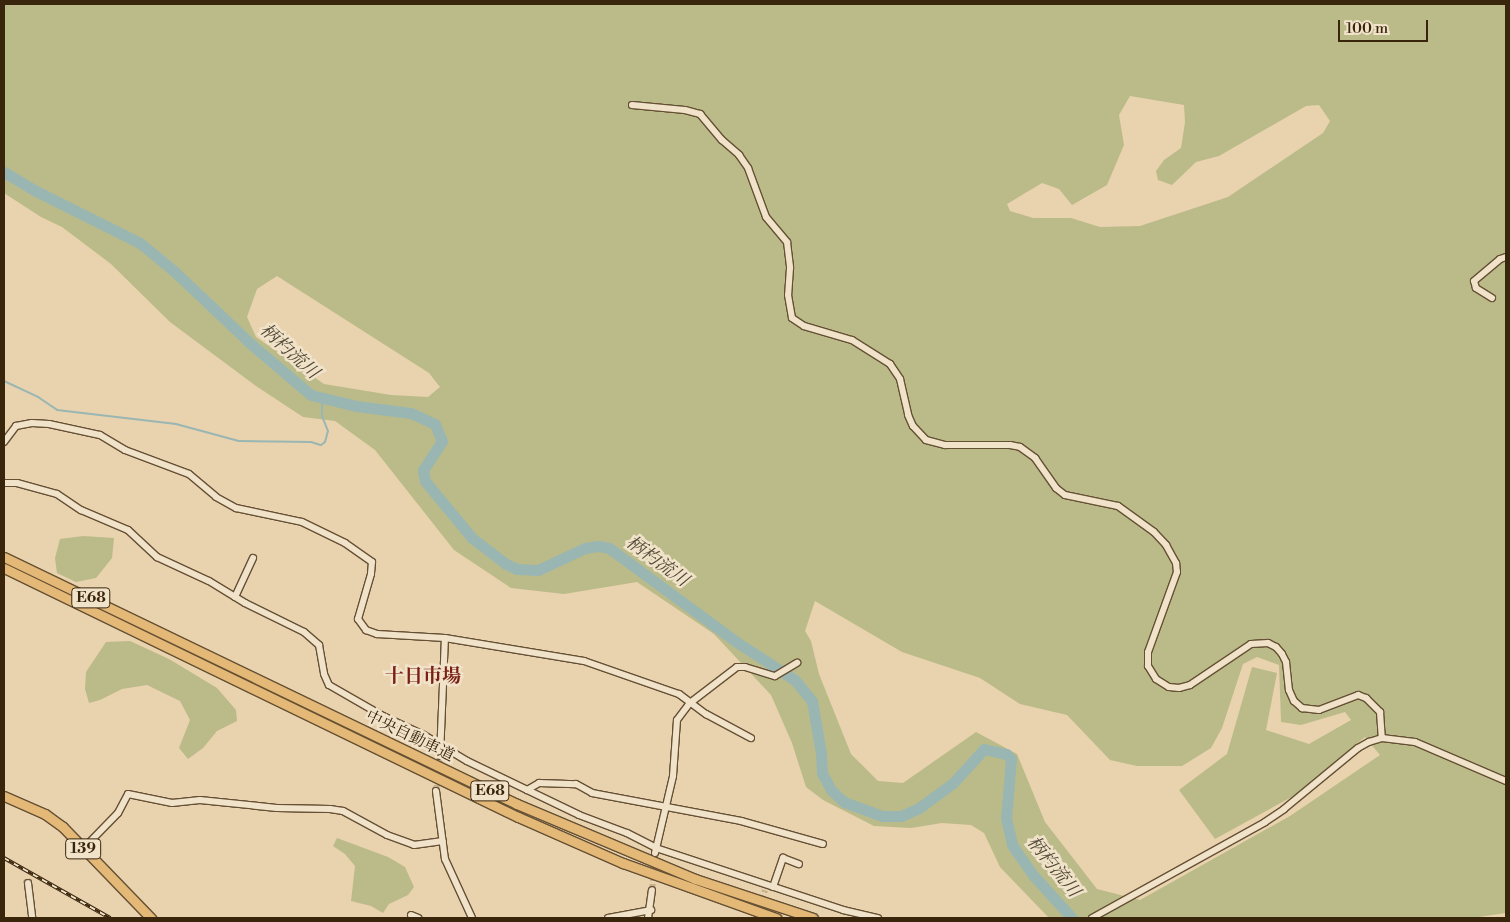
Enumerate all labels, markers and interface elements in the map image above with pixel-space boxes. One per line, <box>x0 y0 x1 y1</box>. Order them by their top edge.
scale bar <box>1340 10 1430 42</box>
text: 100 m <box>1346 19 1388 38</box>
water label: 柄杓流川 <box>255 320 323 384</box>
water label: 柄杓流川 <box>622 532 692 592</box>
road number: E68 <box>71 586 111 610</box>
district label: 十日市場 <box>385 666 461 688</box>
street label: 中央自動車道 <box>363 706 457 766</box>
road number: E68 <box>470 778 510 804</box>
water label: 柄杓流川 <box>1022 832 1084 902</box>
road number: 139 <box>64 836 102 862</box>

